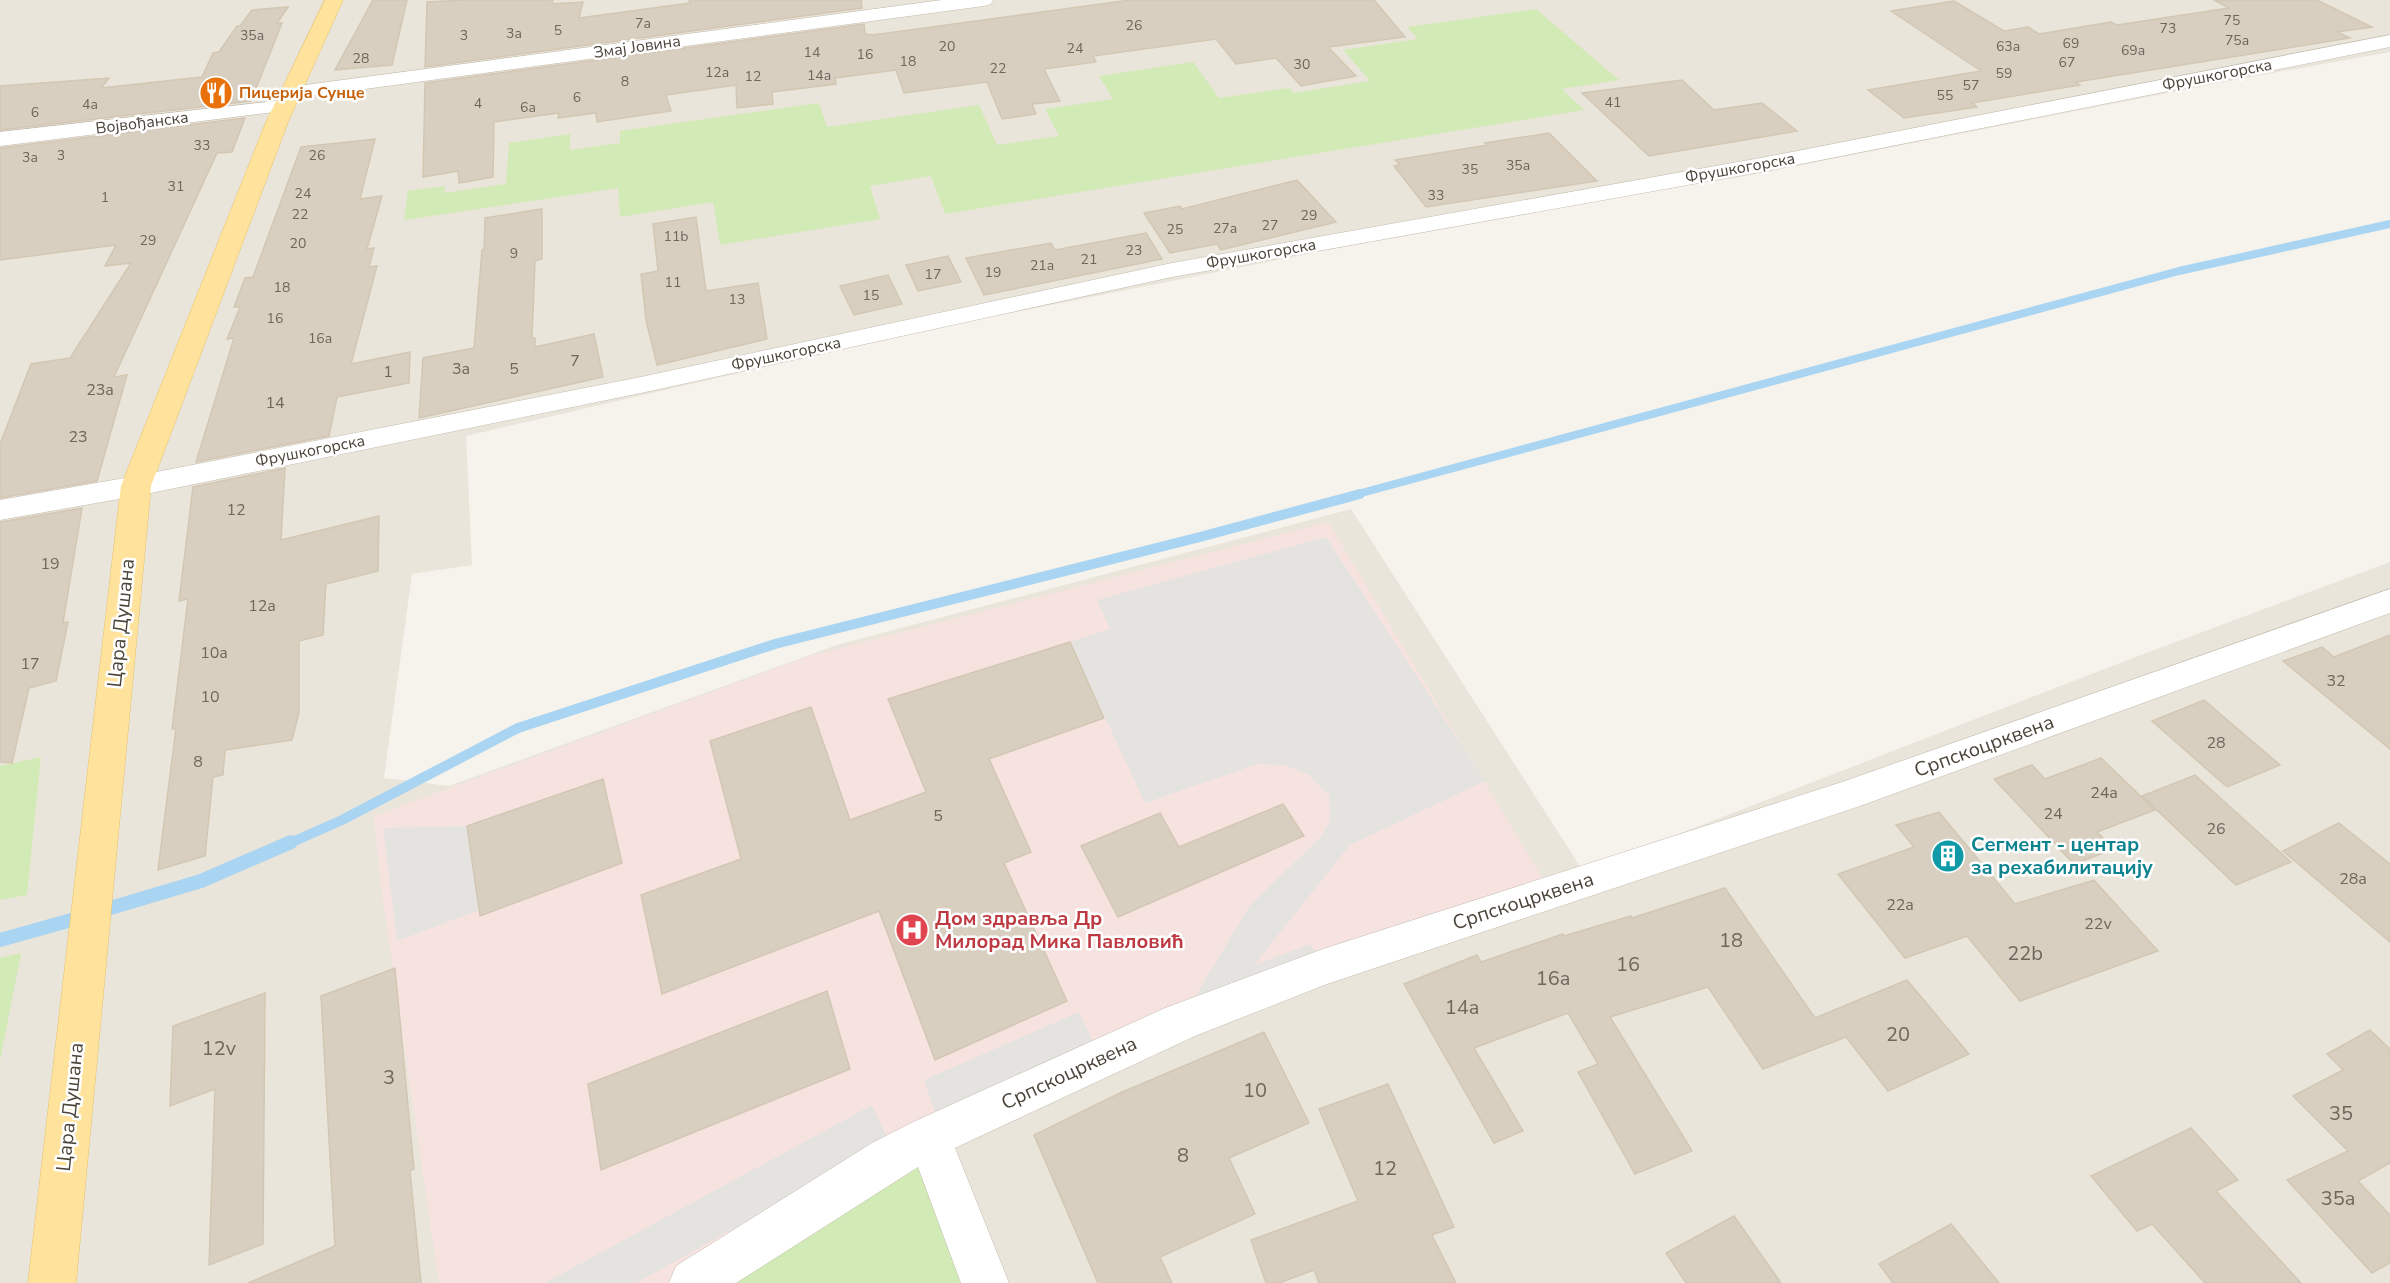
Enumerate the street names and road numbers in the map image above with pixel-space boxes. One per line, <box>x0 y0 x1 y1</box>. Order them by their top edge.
street label: Змај Јовина <box>592 30 682 64</box>
street label: Фрушкогорска <box>2160 54 2274 96</box>
street label: Војвођанска <box>94 106 190 140</box>
street label: Фрушкогорска <box>1683 147 1797 189</box>
street label: Фрушкогорска <box>1204 233 1318 275</box>
street label: Фрушкогорска <box>729 332 843 376</box>
street label: Фрушкогорска <box>253 430 367 472</box>
street label: Цара Душана <box>101 557 141 689</box>
street label: Српскоцрквена <box>1910 708 2058 784</box>
street label: Српскоцрквена <box>1449 865 1597 937</box>
street label: Српскоцрквена <box>997 1030 1141 1116</box>
street label: Цара Душана <box>50 1041 90 1173</box>

